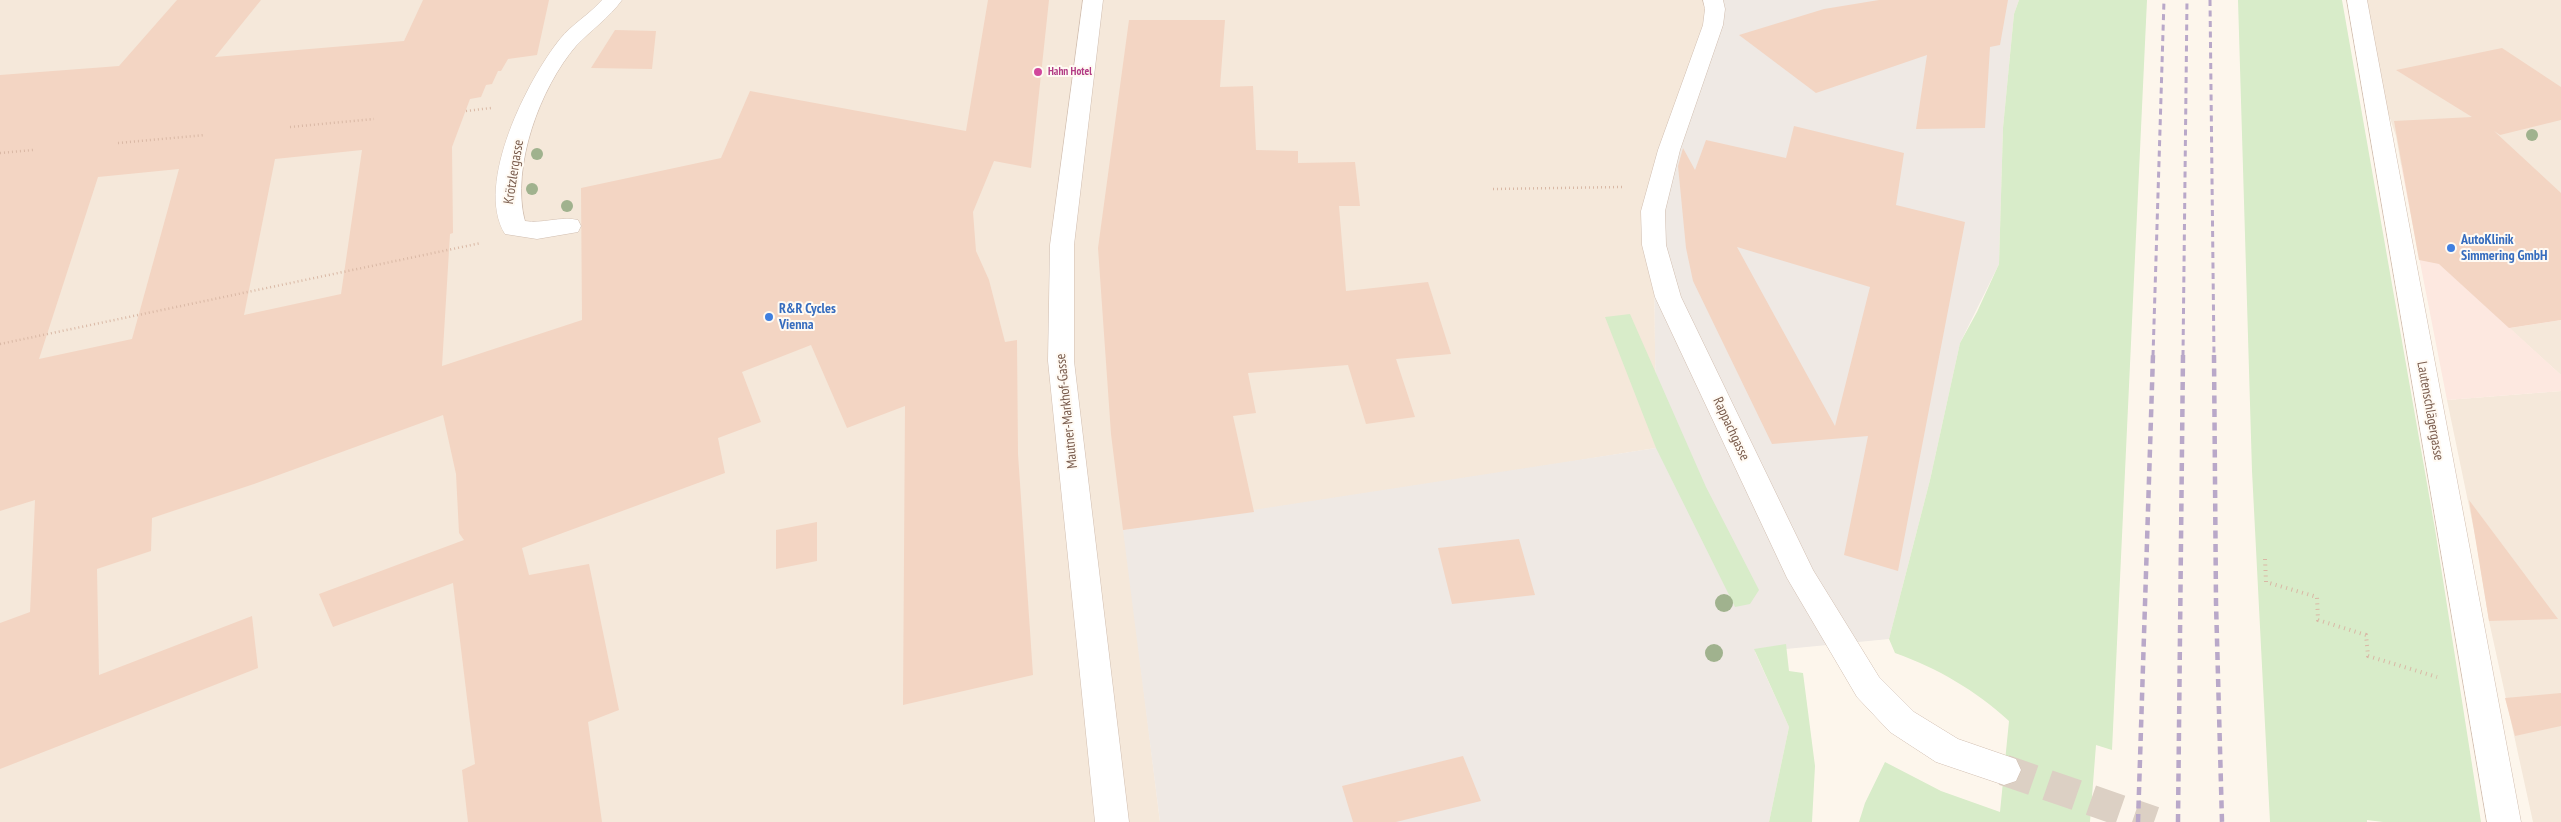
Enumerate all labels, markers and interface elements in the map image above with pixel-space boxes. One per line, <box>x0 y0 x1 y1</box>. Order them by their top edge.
place label: Hahn Hotel <box>1048 65 1092 79</box>
marker: Hahn Hotel <box>1032 66 1044 78</box>
street label: Krötzlergasse <box>501 139 527 205</box>
place label: AutoKlinik Simmering GmbH <box>2461 232 2547 264</box>
marker: AutoKlinik Simmering GmbH <box>2445 242 2457 254</box>
place label: R&R Cycles Vienna <box>779 301 836 334</box>
marker: R&R Cycles Vienna <box>763 311 775 323</box>
street label: Mautner-Markhof-Gasse <box>1053 353 1081 469</box>
street label: Lautenschlägergasse <box>2413 360 2447 462</box>
street label: Rappachgasse <box>1709 395 1753 463</box>

